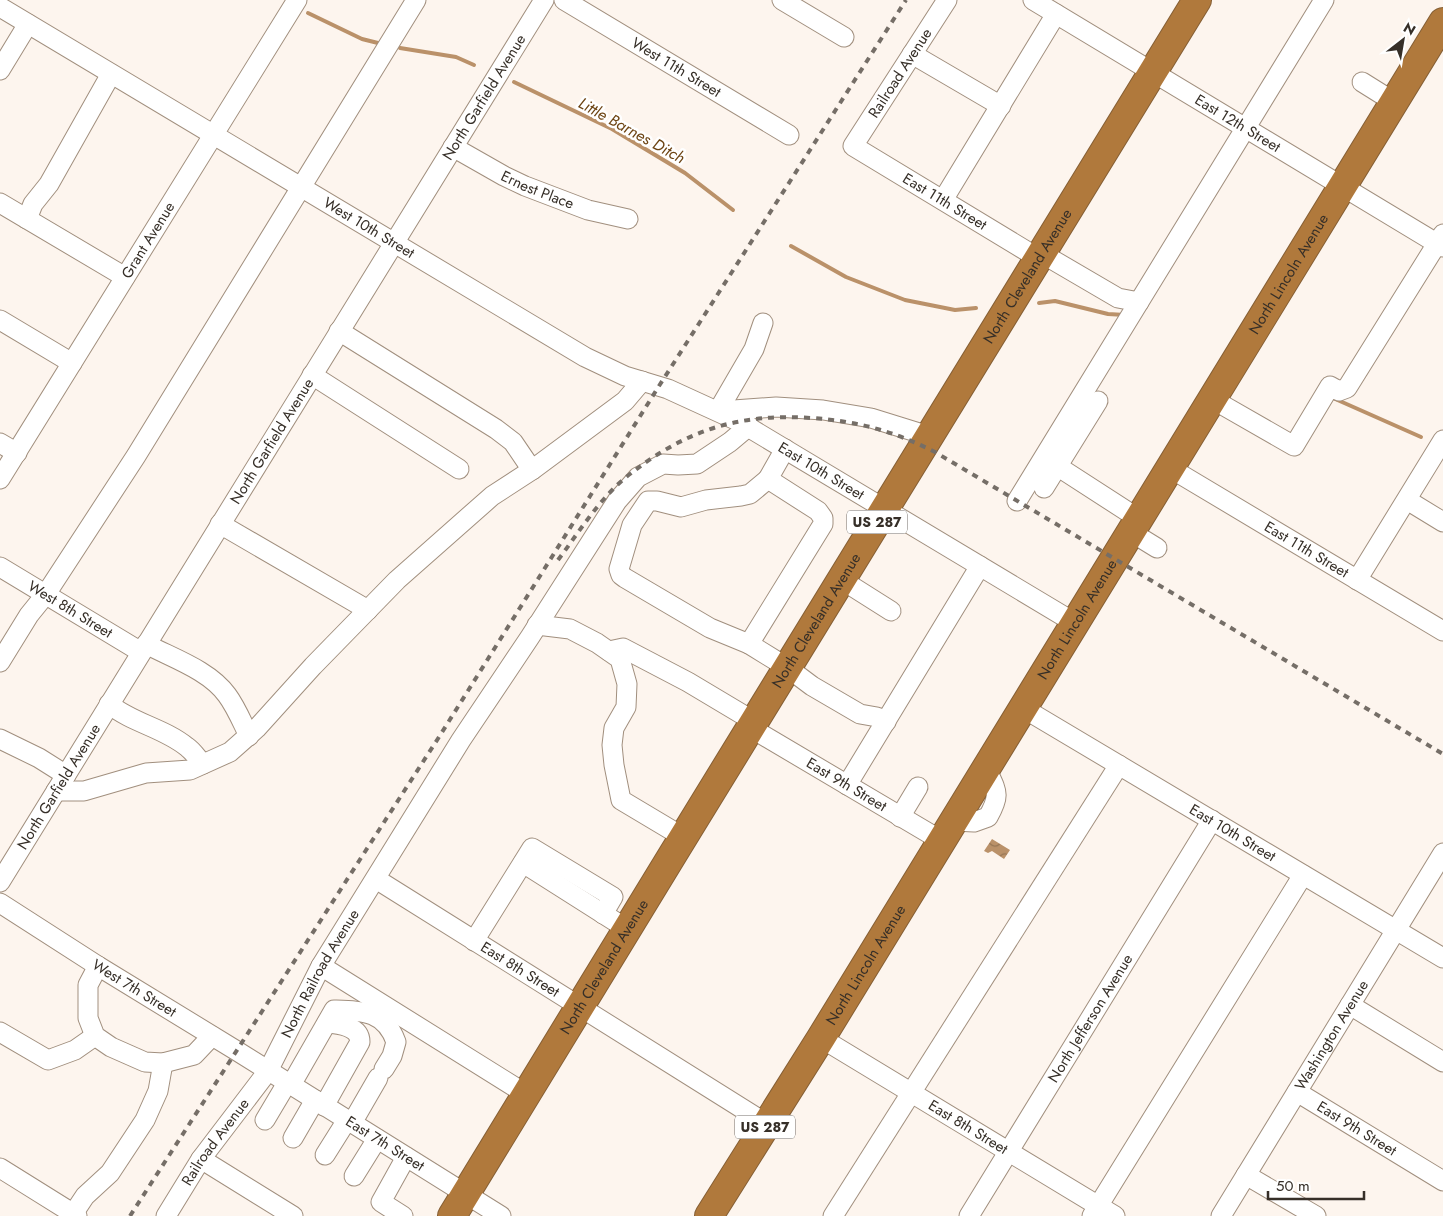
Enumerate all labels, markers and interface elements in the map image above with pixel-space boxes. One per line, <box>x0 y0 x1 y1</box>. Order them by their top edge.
north arrow <box>1378 15 1428 65</box>
text: N <box>1400 17 1420 40</box>
street label: Railroad Avenue <box>863 24 937 122</box>
street label: North Garfield Avenue <box>437 30 531 164</box>
street label: West 11th Street <box>627 32 726 103</box>
street label: East 12th Street <box>1191 89 1285 158</box>
water label: Little Barnes Ditch <box>574 92 689 169</box>
street label: Ernest Place <box>497 165 577 215</box>
street label: East 11th Street <box>898 168 992 236</box>
street label: West 10th Street <box>319 192 419 264</box>
street label: Grant Avenue <box>116 197 180 283</box>
street label: North Cleveland Avenue <box>978 204 1078 348</box>
street label: North Lincoln Avenue <box>1243 209 1334 339</box>
street label: North Garfield Avenue <box>225 374 319 508</box>
street label: East 10th Street <box>774 436 869 506</box>
road number: US 287 <box>847 511 907 534</box>
street label: East 11th Street <box>1260 516 1353 584</box>
street label: North Cleveland Avenue <box>766 549 866 692</box>
street label: North Lincoln Avenue <box>1032 555 1123 684</box>
street label: West 8th Street <box>24 575 117 644</box>
street label: North Garfield Avenue <box>12 719 106 854</box>
street label: East 9th Street <box>802 752 891 817</box>
street label: East 10th Street <box>1185 798 1280 867</box>
street label: North Cleveland Avenue <box>554 895 654 1039</box>
street label: North Lincoln Avenue <box>820 900 911 1029</box>
street label: North Railroad Avenue <box>275 905 365 1042</box>
street label: East 8th Street <box>476 936 564 1003</box>
street label: North Jefferson Avenue <box>1042 950 1138 1087</box>
street label: West 7th Street <box>88 954 181 1023</box>
street label: Washington Avenue <box>1289 975 1374 1095</box>
street label: Railroad Avenue <box>176 1093 255 1190</box>
street label: East 8th Street <box>924 1094 1013 1160</box>
street label: East 9th Street <box>1313 1096 1401 1161</box>
street label: East 7th Street <box>341 1111 429 1177</box>
road number: US 287 <box>735 1116 795 1138</box>
scale bar <box>1268 1168 1364 1200</box>
text: 50 m <box>1276 1175 1310 1197</box>

